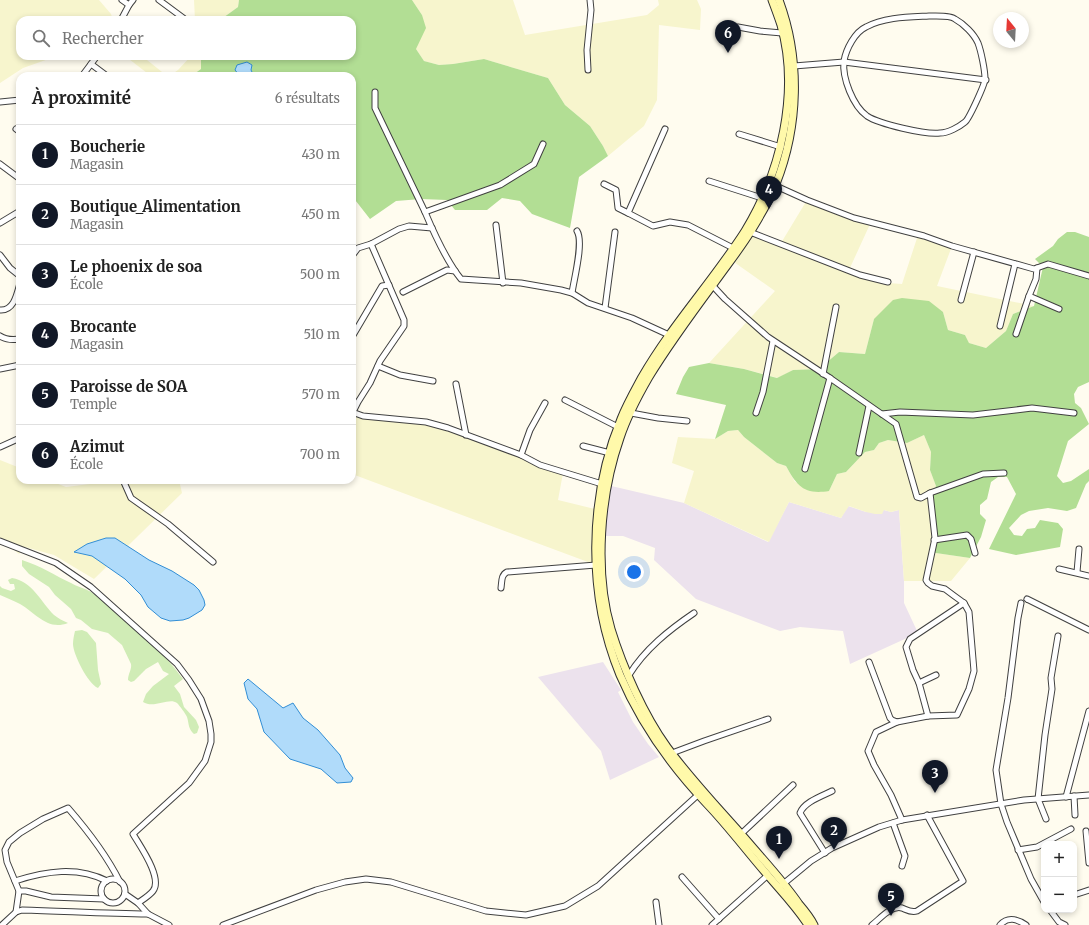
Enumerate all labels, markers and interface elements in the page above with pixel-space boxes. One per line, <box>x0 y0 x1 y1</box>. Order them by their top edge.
north arrow <box>993 12 1029 48</box>
search box <box>16 16 356 60</box>
pin: 6 <box>715 20 741 53</box>
icon: search <box>30 27 52 49</box>
text: Rechercher <box>62 29 144 48</box>
text: À proximité <box>32 87 131 109</box>
text: 6 résultats <box>275 90 340 107</box>
text: Boucherie <box>70 137 145 156</box>
text: 1 <box>42 146 48 163</box>
text: 430 m <box>301 146 340 163</box>
text: Magasin <box>70 156 124 173</box>
pin: 4 <box>756 176 782 209</box>
text: Boutique_Alimentation <box>70 197 241 216</box>
text: 2 <box>41 206 49 223</box>
text: 450 m <box>301 206 340 223</box>
text: Magasin <box>70 216 124 233</box>
text: Le phoenix de soa <box>70 257 202 276</box>
text: 3 <box>41 266 49 283</box>
text: 500 m <box>300 266 340 283</box>
text: École <box>70 276 103 293</box>
text: Brocante <box>70 317 136 336</box>
text: 4 <box>41 326 49 343</box>
text: 510 m <box>303 326 340 343</box>
text: Magasin <box>70 336 124 353</box>
text: Paroisse de SOA <box>70 377 187 396</box>
text: 5 <box>41 386 49 403</box>
text: 570 m <box>302 386 340 403</box>
text: Temple <box>70 396 117 413</box>
text: Azimut <box>70 437 125 456</box>
text: 6 <box>41 446 49 463</box>
text: 700 m <box>300 446 340 463</box>
text: École <box>70 456 103 473</box>
your location <box>624 562 644 582</box>
pin: 3 <box>922 760 948 793</box>
pin: 2 <box>821 817 847 850</box>
pin: 1 <box>766 826 792 859</box>
map controls <box>1041 841 1077 913</box>
button: + <box>1041 841 1077 877</box>
button: − <box>1041 877 1077 913</box>
pin: 5 <box>878 883 904 916</box>

